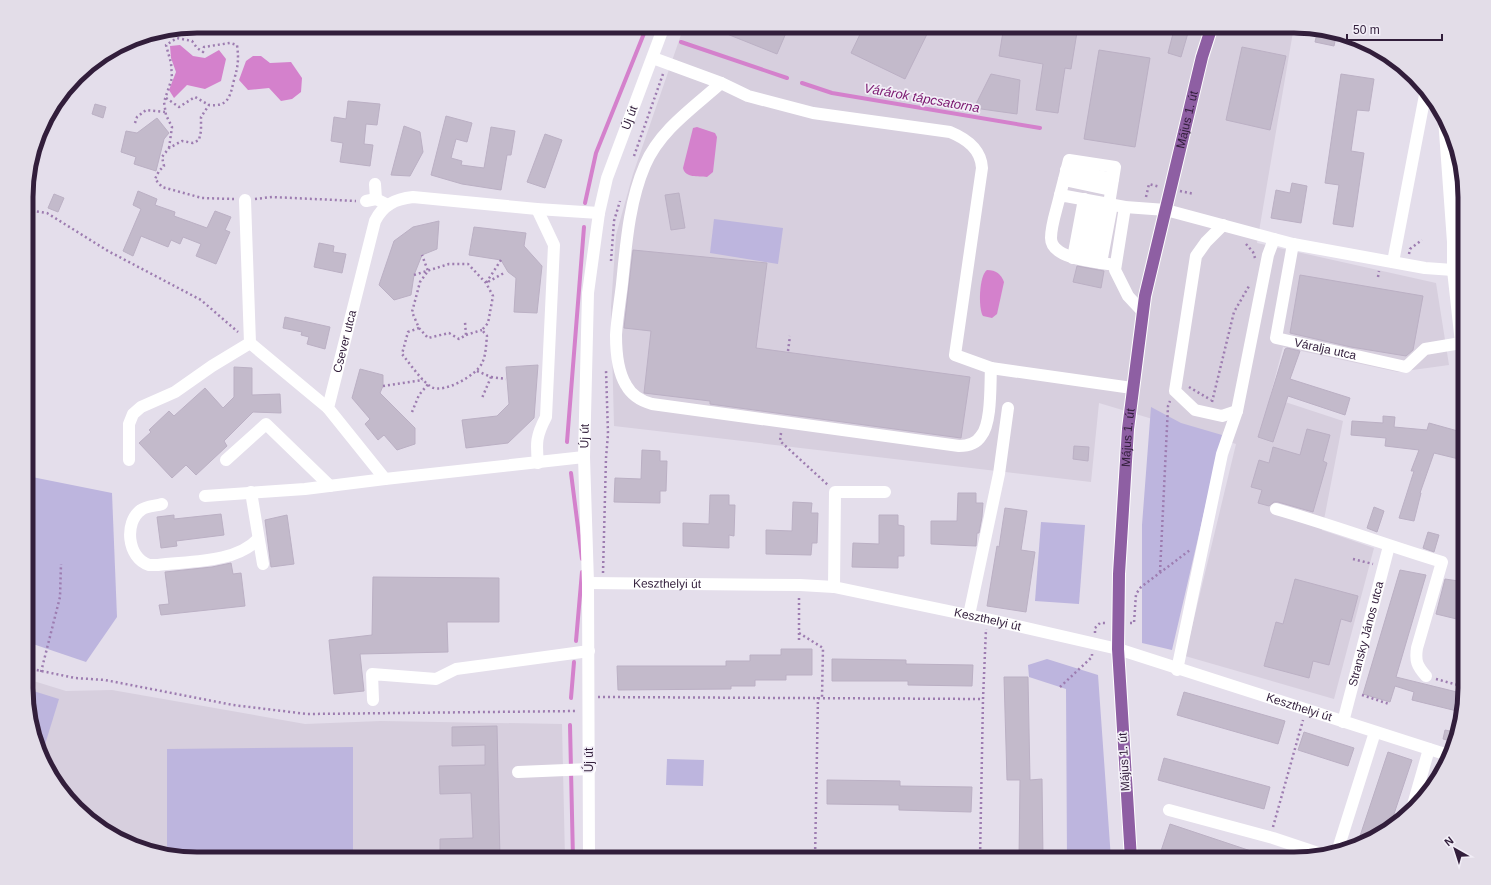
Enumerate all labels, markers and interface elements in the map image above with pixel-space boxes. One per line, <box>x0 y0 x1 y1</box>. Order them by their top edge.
scale bar <box>1347 16 1442 42</box>
text: 50 m <box>1353 23 1380 37</box>
water label: Várárok tápcsatorna <box>863 80 981 116</box>
street label: Május 1. út <box>1173 89 1201 150</box>
street label: Új út <box>618 103 641 132</box>
street label: Csever utca <box>330 308 359 374</box>
street label: Váralja utca <box>1293 335 1358 363</box>
street label: Május 1. út <box>1119 407 1138 467</box>
street label: Új út <box>576 423 592 449</box>
street label: Keszthelyi út <box>633 576 702 591</box>
street label: Stransky János utca <box>1346 580 1387 688</box>
street label: Keszthelyi út <box>953 605 1023 634</box>
street label: Keszthelyi út <box>1265 690 1334 724</box>
street label: Május 1. út <box>1115 732 1133 792</box>
street label: Új út <box>581 747 596 772</box>
north arrow <box>1435 829 1475 869</box>
text: N <box>1442 834 1456 848</box>

